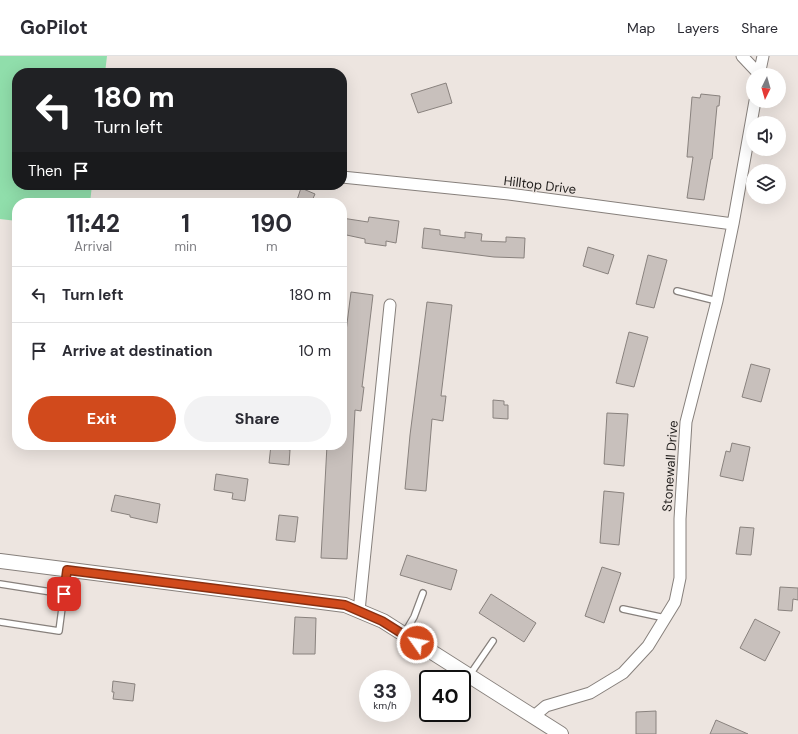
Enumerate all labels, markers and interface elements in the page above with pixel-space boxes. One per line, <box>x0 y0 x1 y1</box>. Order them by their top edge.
text: GoPilot <box>20 15 88 40</box>
text: Map <box>627 19 655 37</box>
text: Layers <box>677 19 719 37</box>
text: Share <box>741 19 778 37</box>
north arrow <box>746 68 786 108</box>
map controls <box>746 68 786 204</box>
text: 180 m <box>94 79 175 116</box>
icon: left <box>28 84 80 136</box>
text: Turn left <box>94 115 163 139</box>
button: sound <box>746 116 786 156</box>
icon: arrive <box>70 160 92 182</box>
text: Then <box>28 161 62 181</box>
button: layers <box>746 164 786 204</box>
street label: Hilltop Drive <box>503 172 577 198</box>
text: 11:42 <box>67 208 120 239</box>
text: 1 <box>181 208 190 239</box>
text: 190 <box>251 208 292 239</box>
text: Arrival <box>74 238 112 255</box>
text: min <box>174 238 197 255</box>
text: m <box>266 238 278 255</box>
icon: left <box>28 284 50 306</box>
text: Turn left <box>62 285 123 305</box>
text: 180 m <box>290 285 331 305</box>
icon: arrive <box>28 340 50 362</box>
text: Arrive at destination <box>62 341 213 361</box>
text: 10 m <box>299 341 331 361</box>
button: Exit <box>28 396 176 442</box>
button: Share <box>184 396 331 442</box>
street label: Stonewall Drive <box>658 420 682 512</box>
pin <box>47 577 81 611</box>
icon: arrive <box>53 583 75 605</box>
position arrow <box>396 622 438 664</box>
speed limit sign: 40 <box>419 670 471 722</box>
text: 33 <box>373 678 397 704</box>
text: km/h <box>373 699 397 712</box>

